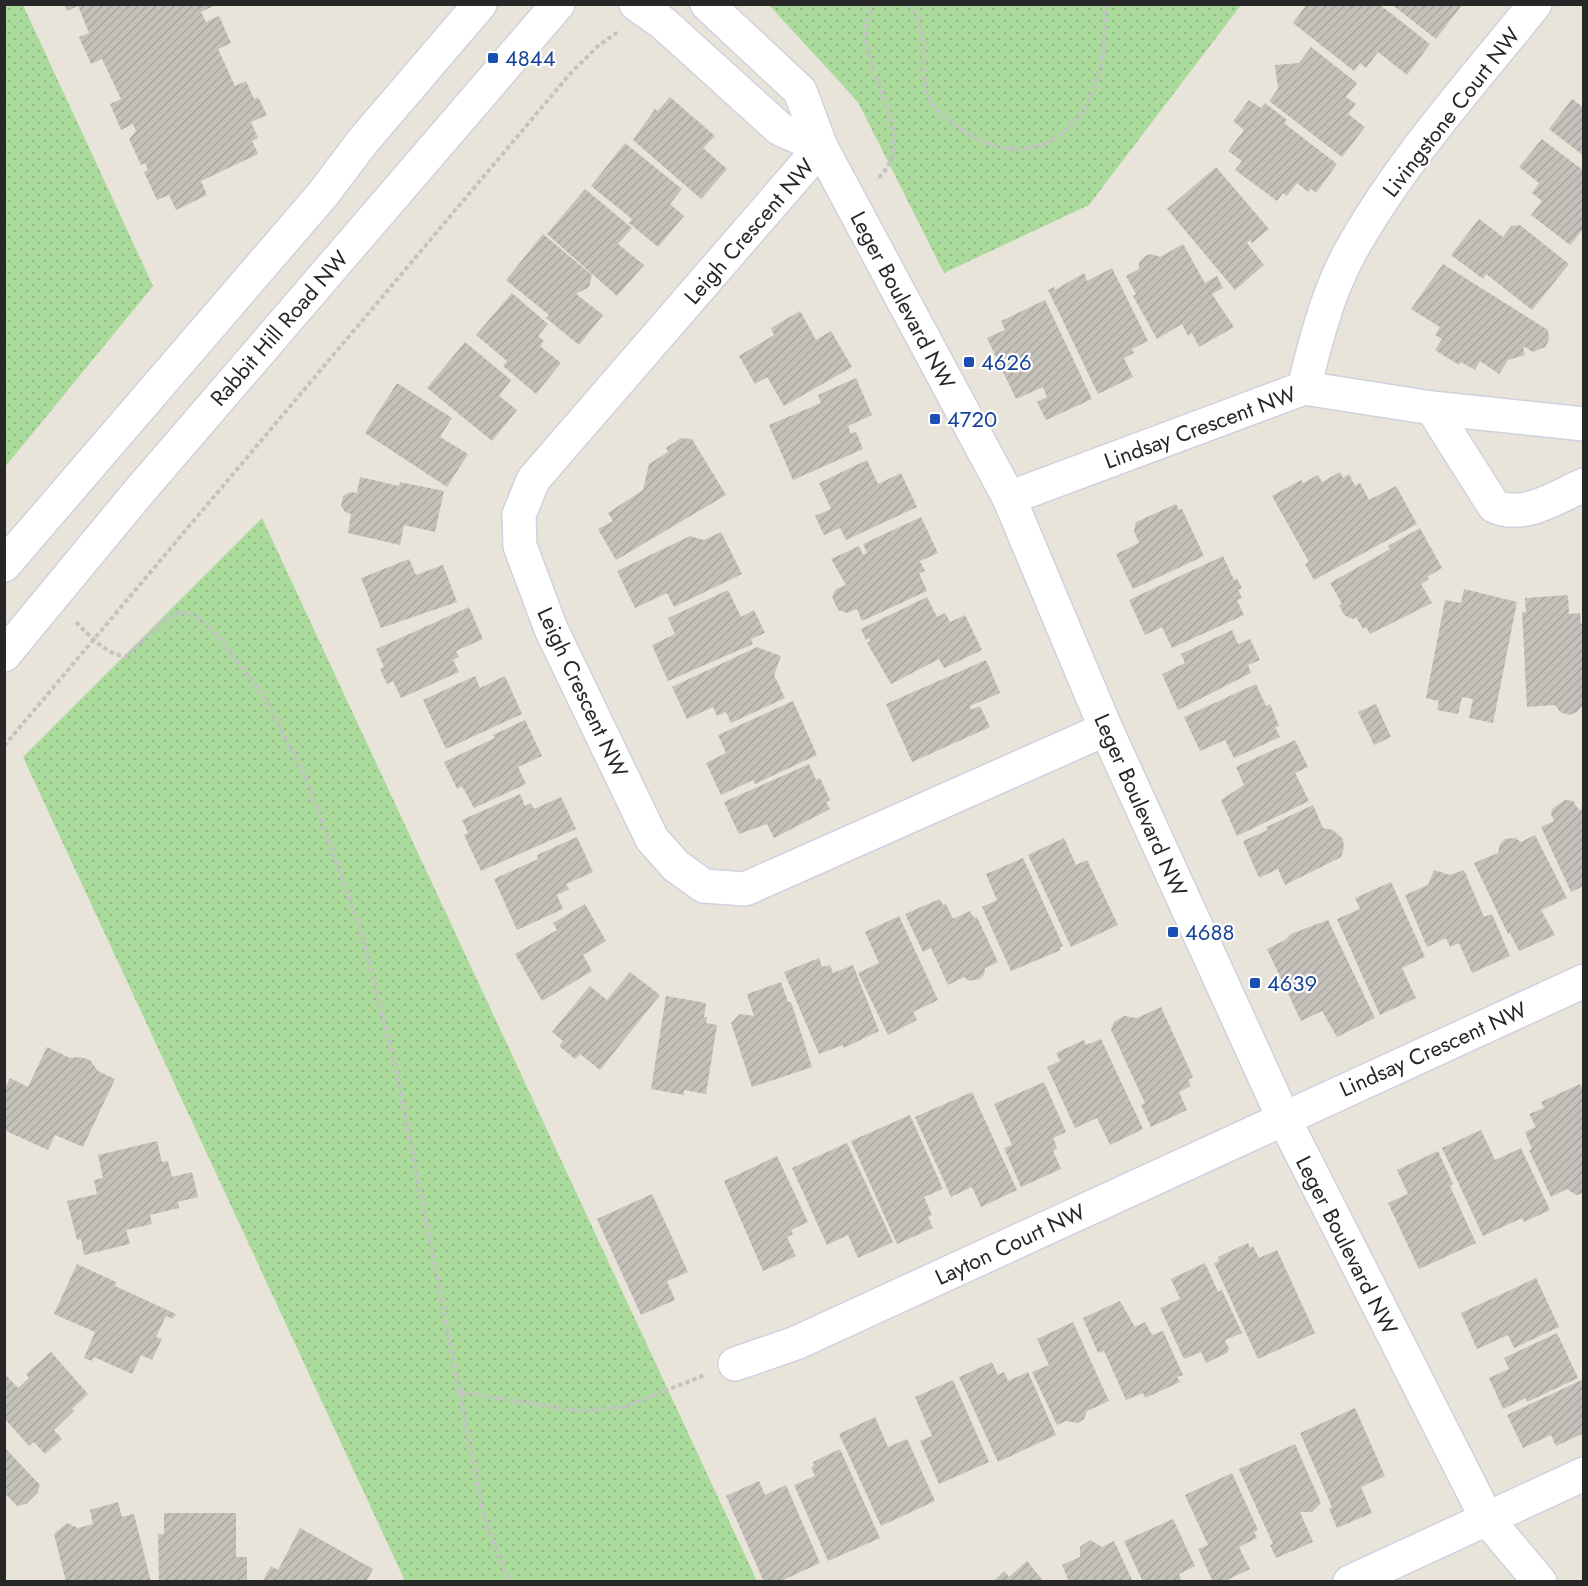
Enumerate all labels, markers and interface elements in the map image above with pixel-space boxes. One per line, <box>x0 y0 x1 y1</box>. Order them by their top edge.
street label: Livingstone Court NW <box>1374 20 1528 204</box>
place label: 4844 <box>505 42 556 74</box>
marker: 4844 <box>486 51 500 65</box>
street label: Leigh Crescent NW <box>676 151 822 311</box>
street label: Leger Boulevard NW <box>843 206 963 395</box>
street label: Rabbit Hill Road NW <box>202 243 356 413</box>
place label: 4626 <box>981 346 1032 378</box>
marker: 4626 <box>962 355 976 369</box>
street label: Lindsay Crescent NW <box>1100 377 1301 477</box>
place label: 4720 <box>947 403 997 435</box>
marker: 4720 <box>928 412 942 426</box>
street label: Leigh Crescent NW <box>530 602 637 782</box>
street label: Leger Boulevard NW <box>1086 709 1196 902</box>
place label: 4688 <box>1185 916 1235 948</box>
marker: 4688 <box>1166 925 1180 939</box>
place label: 4639 <box>1267 967 1317 999</box>
marker: 4639 <box>1248 976 1262 990</box>
street label: Lindsay Crescent NW <box>1334 993 1532 1105</box>
street label: Leger Boulevard NW <box>1288 1150 1406 1340</box>
street label: Layton Court NW <box>930 1195 1091 1293</box>

